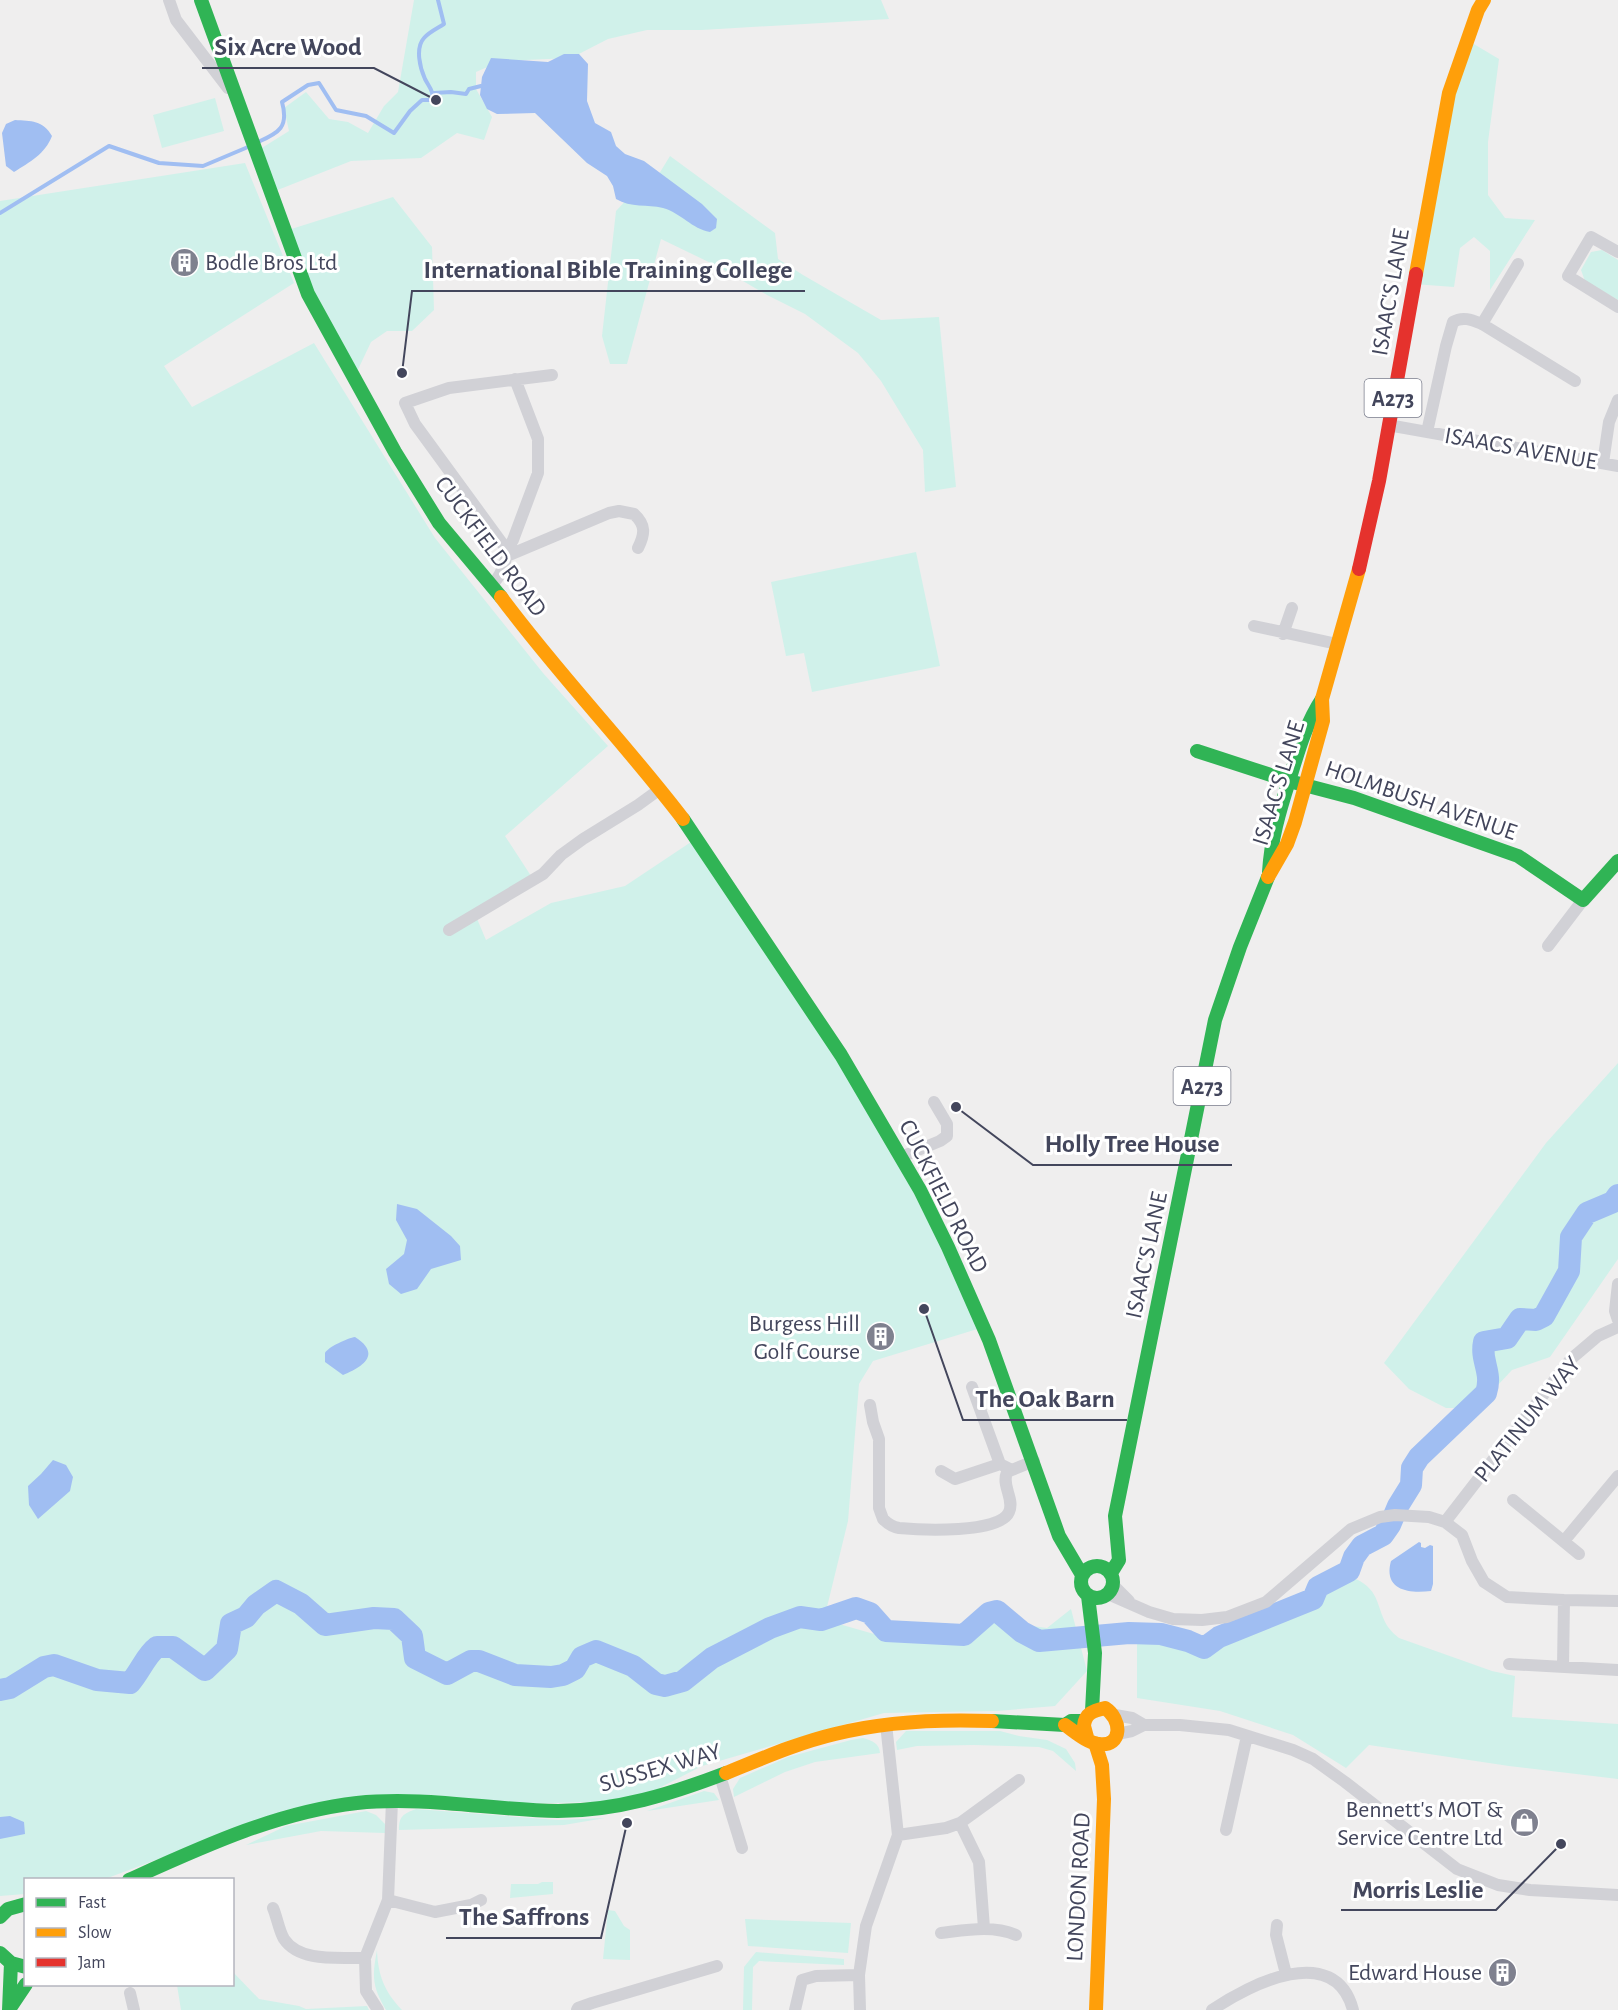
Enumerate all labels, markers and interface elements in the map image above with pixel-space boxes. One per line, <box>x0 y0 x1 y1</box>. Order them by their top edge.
callout: Six Acre Wood <box>202 24 374 68</box>
text: Six Acre Wood <box>214 34 362 60</box>
street label: ISAAC'S LANE <box>1368 226 1414 358</box>
building icon: Bodle Bros Ltd <box>168 246 200 278</box>
callout: International Bible Training College <box>412 247 805 291</box>
place label: Bodle Bros Ltd <box>205 251 338 275</box>
text: International Bible Training College <box>424 257 792 283</box>
road number: A273 <box>1364 379 1422 417</box>
street label: ISAACS AVENUE <box>1443 424 1599 474</box>
street label: CUCKFIELD ROAD <box>430 472 550 621</box>
street label: ISAAC'S LANE <box>1249 718 1309 848</box>
street label: HOLMBUSH AVENUE <box>1322 757 1520 845</box>
road number: A273 <box>1174 1067 1230 1105</box>
street label: CUCKFIELD ROAD <box>894 1116 992 1277</box>
callout: Holly Tree House <box>1033 1121 1232 1165</box>
text: Holly Tree House <box>1044 1131 1220 1157</box>
street label: ISAAC'S LANE <box>1122 1189 1172 1321</box>
place label: Burgess Hill Golf Course <box>749 1312 860 1364</box>
building icon: Burgess Hill Golf Course <box>865 1321 897 1353</box>
street label: PLATINUM WAY <box>1470 1352 1586 1487</box>
callout: The Oak Barn <box>963 1376 1127 1420</box>
text: The Oak Barn <box>975 1386 1115 1412</box>
street label: SUSSEX WAY <box>597 1739 724 1797</box>
place label: Bennett's MOT & Service Centre Ltd <box>1337 1798 1503 1850</box>
shop icon: Bennett's MOT & Service Centre Ltd <box>1508 1807 1540 1839</box>
street label: LONDON ROAD <box>1063 1812 1095 1962</box>
callout: Morris Leslie <box>1341 1866 1496 1910</box>
text: Morris Leslie <box>1352 1877 1484 1903</box>
legend <box>24 1878 234 1986</box>
text: Fast <box>78 1894 106 1912</box>
callout: The Saffrons <box>446 1894 601 1938</box>
text: The Saffrons <box>459 1904 589 1930</box>
text: Slow <box>78 1924 111 1942</box>
text: Jam <box>78 1954 106 1972</box>
building icon: Edward House <box>1487 1956 1519 1988</box>
place label: Edward House <box>1348 1961 1482 1985</box>

